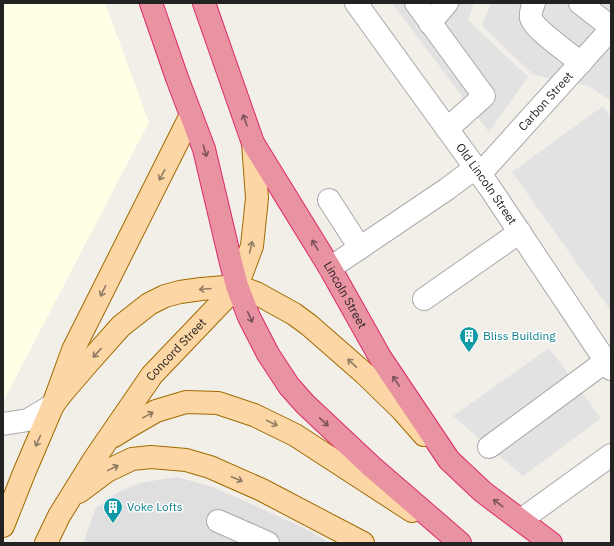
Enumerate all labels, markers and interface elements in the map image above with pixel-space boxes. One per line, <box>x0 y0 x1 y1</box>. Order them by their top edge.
street label: Carbon Street <box>515 68 576 134</box>
one-way arrow <box>240 115 248 127</box>
street label: Old Lincoln Street <box>453 140 520 227</box>
one-way arrow <box>201 144 209 157</box>
one-way arrow <box>158 169 165 181</box>
one-way arrow <box>311 239 319 251</box>
one-way arrow <box>248 241 256 254</box>
street label: Lincoln Street <box>321 258 370 331</box>
one-way arrow <box>99 284 106 296</box>
one-way arrow <box>199 285 212 292</box>
one-way arrow <box>247 310 254 322</box>
street label: Concord Street <box>142 315 209 383</box>
building icon: Bliss Building <box>458 325 480 353</box>
place label: Bliss Building <box>483 328 556 343</box>
one-way arrow <box>92 348 102 358</box>
one-way arrow <box>347 358 357 368</box>
one-way arrow <box>392 376 400 387</box>
one-way arrow <box>142 411 154 419</box>
one-way arrow <box>319 417 329 427</box>
one-way arrow <box>265 420 277 427</box>
one-way arrow <box>33 434 41 446</box>
one-way arrow <box>107 464 119 471</box>
one-way arrow <box>231 476 243 483</box>
building icon: Voke Lofts <box>102 496 124 524</box>
place label: Voke Lofts <box>127 499 183 514</box>
one-way arrow <box>492 499 503 507</box>

